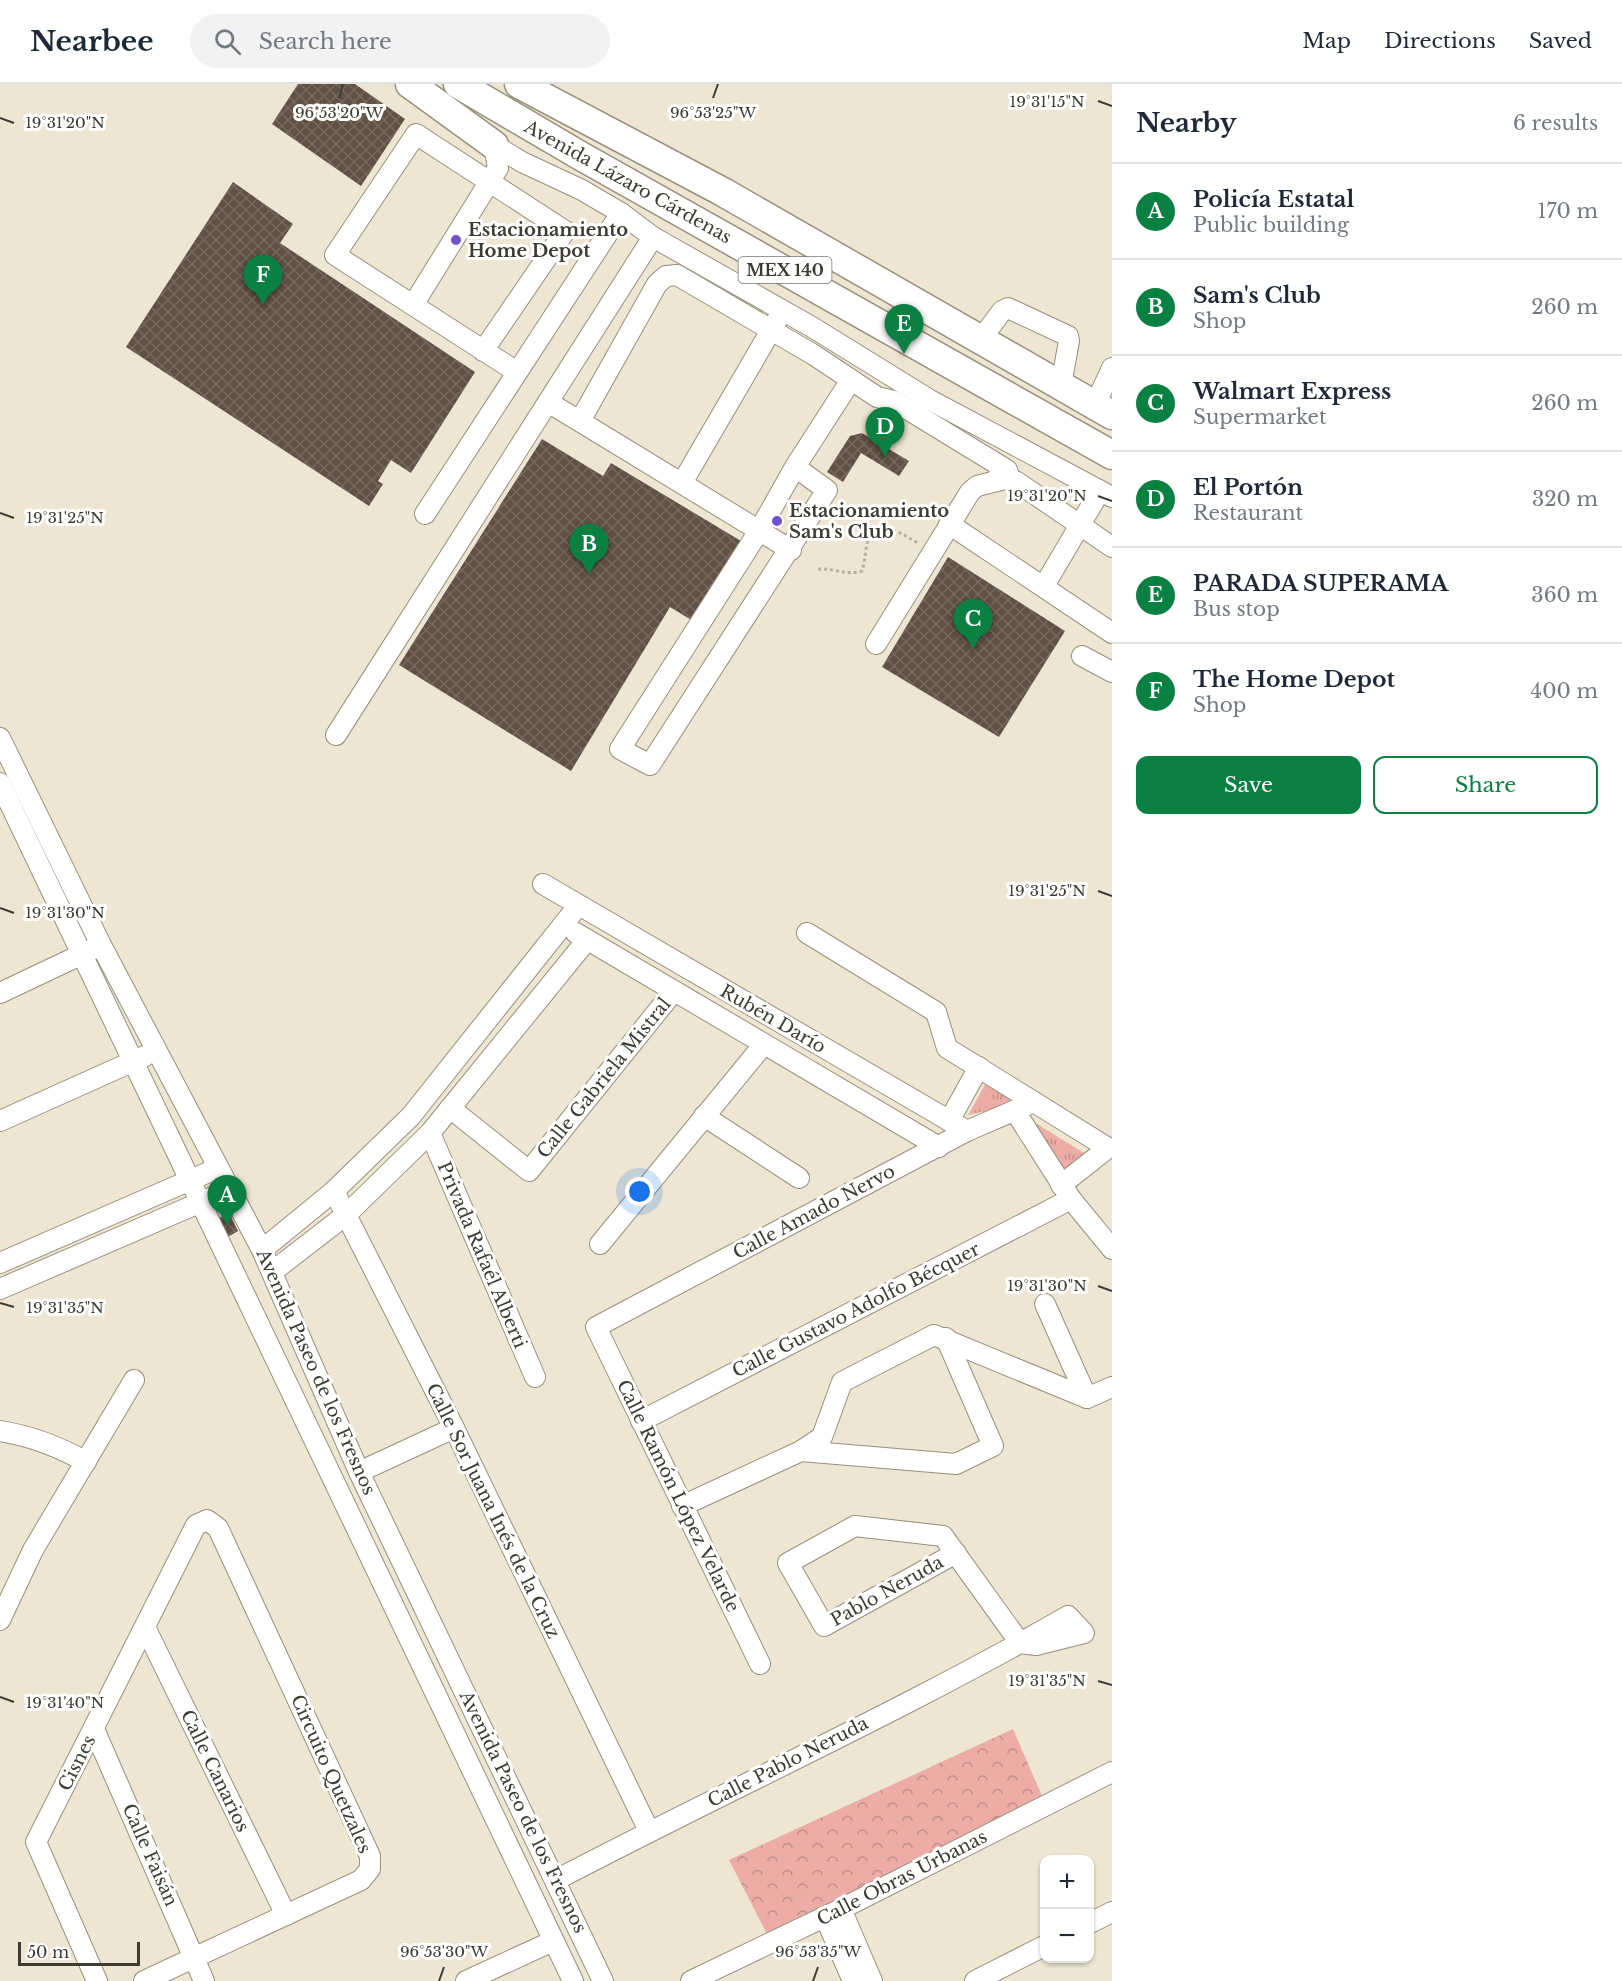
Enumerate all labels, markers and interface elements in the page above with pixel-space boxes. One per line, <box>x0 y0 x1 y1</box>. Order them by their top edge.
search box <box>190 14 610 68</box>
text: Nearbee <box>30 24 154 59</box>
icon: search <box>211 25 244 58</box>
text: Search here <box>259 28 392 55</box>
text: Map <box>1302 28 1351 54</box>
text: Directions <box>1384 28 1496 54</box>
text: Saved <box>1529 28 1592 54</box>
text: 19°31'15"N <box>1010 92 1084 111</box>
text: 96°53'20"W <box>295 103 383 122</box>
text: 96°53'25"W <box>670 103 756 122</box>
text: Nearby <box>1136 107 1237 139</box>
text: 6 results <box>1513 111 1598 135</box>
text: 19°31'20"N <box>25 113 105 132</box>
street label: Avenida Lázaro Cárdenas <box>520 115 735 248</box>
text: Policía Estatal <box>1193 186 1354 213</box>
text: A <box>1147 199 1164 223</box>
text: 170 m <box>1538 199 1598 223</box>
text: Public building <box>1193 213 1349 237</box>
place label: Estacionamiento Home Depot <box>468 219 628 262</box>
marker: Estacionamiento Home Depot <box>449 233 463 247</box>
pin: F <box>244 256 282 305</box>
road number: MEX 140 <box>738 257 832 283</box>
text: Sam's Club <box>1193 282 1321 309</box>
text: B <box>1148 295 1163 319</box>
text: 260 m <box>1531 295 1598 319</box>
pin: E <box>884 304 924 354</box>
text: Shop <box>1193 309 1246 333</box>
text: Walmart Express <box>1193 378 1391 405</box>
text: C <box>1147 391 1164 415</box>
text: 260 m <box>1531 391 1598 415</box>
text: Supermarket <box>1193 405 1327 429</box>
pin: D <box>866 408 904 457</box>
text: El Portón <box>1193 474 1303 501</box>
text: 19°31'20"N <box>1007 486 1087 505</box>
text: D <box>1146 487 1165 511</box>
text: 320 m <box>1532 487 1598 511</box>
place label: Estacionamiento Sam's Club <box>789 500 949 543</box>
text: Restaurant <box>1193 501 1303 525</box>
text: 19°31'25"N <box>26 508 104 527</box>
marker: Estacionamiento Sam's Club <box>770 514 784 528</box>
pin: B <box>570 524 608 574</box>
text: PARADA SUPERAMA <box>1193 570 1448 597</box>
text: E <box>1148 583 1163 607</box>
text: 360 m <box>1531 583 1598 607</box>
text: Bus stop <box>1193 597 1280 621</box>
pin: C <box>954 600 992 649</box>
text: The Home Depot <box>1193 666 1395 693</box>
text: F <box>1149 679 1162 703</box>
text: 400 m <box>1531 679 1598 703</box>
text: Shop <box>1193 693 1246 717</box>
button: Save <box>1136 756 1361 814</box>
button: Share <box>1373 756 1598 814</box>
text: 19°31'25"N <box>1008 881 1086 900</box>
text: 19°31'30"N <box>25 903 105 922</box>
street label: Rubén Darío <box>716 980 830 1058</box>
street label: Calle Gabriela Mistral <box>533 993 676 1163</box>
street label: Privada Rafaél Alberti <box>433 1158 531 1352</box>
street label: Calle Amado Nervo <box>729 1160 899 1264</box>
pin: A <box>208 1176 246 1225</box>
your location <box>625 1177 654 1206</box>
street label: Calle Gustavo Adolfo Bécquer <box>729 1238 984 1382</box>
street label: Avenida Paseo de los Fresnos <box>251 1245 380 1498</box>
text: 19°31'30"N <box>1007 1276 1087 1295</box>
text: 19°31'35"N <box>26 1298 104 1317</box>
street label: Calle Ramón López Velarde <box>612 1376 744 1616</box>
street label: Calle Sor Juana Inés de la Cruz <box>421 1380 565 1642</box>
street label: Pablo Neruda <box>827 1551 947 1631</box>
text: 19°31'35"N <box>1008 1671 1086 1690</box>
street label: Avenida Paseo de los Fresnos <box>454 1686 591 1937</box>
street label: Circuito Quetzales <box>286 1691 376 1857</box>
text: 19°31'40"N <box>26 1693 104 1712</box>
street label: Calle Canarios <box>176 1706 254 1836</box>
street label: Calle Pablo Neruda <box>704 1712 872 1812</box>
street label: Cisnes <box>54 1731 100 1795</box>
street label: Calle Faisán <box>118 1800 182 1910</box>
street label: Calle Obras Urbanas <box>813 1826 991 1930</box>
map controls <box>1040 1855 1094 1963</box>
button: + <box>1040 1855 1094 1909</box>
button: − <box>1040 1909 1094 1963</box>
scale bar <box>18 1939 140 1966</box>
text: 50 m <box>27 1942 69 1962</box>
text: 96°53'30"W <box>400 1942 488 1961</box>
text: 96°53'35"W <box>775 1942 861 1961</box>

